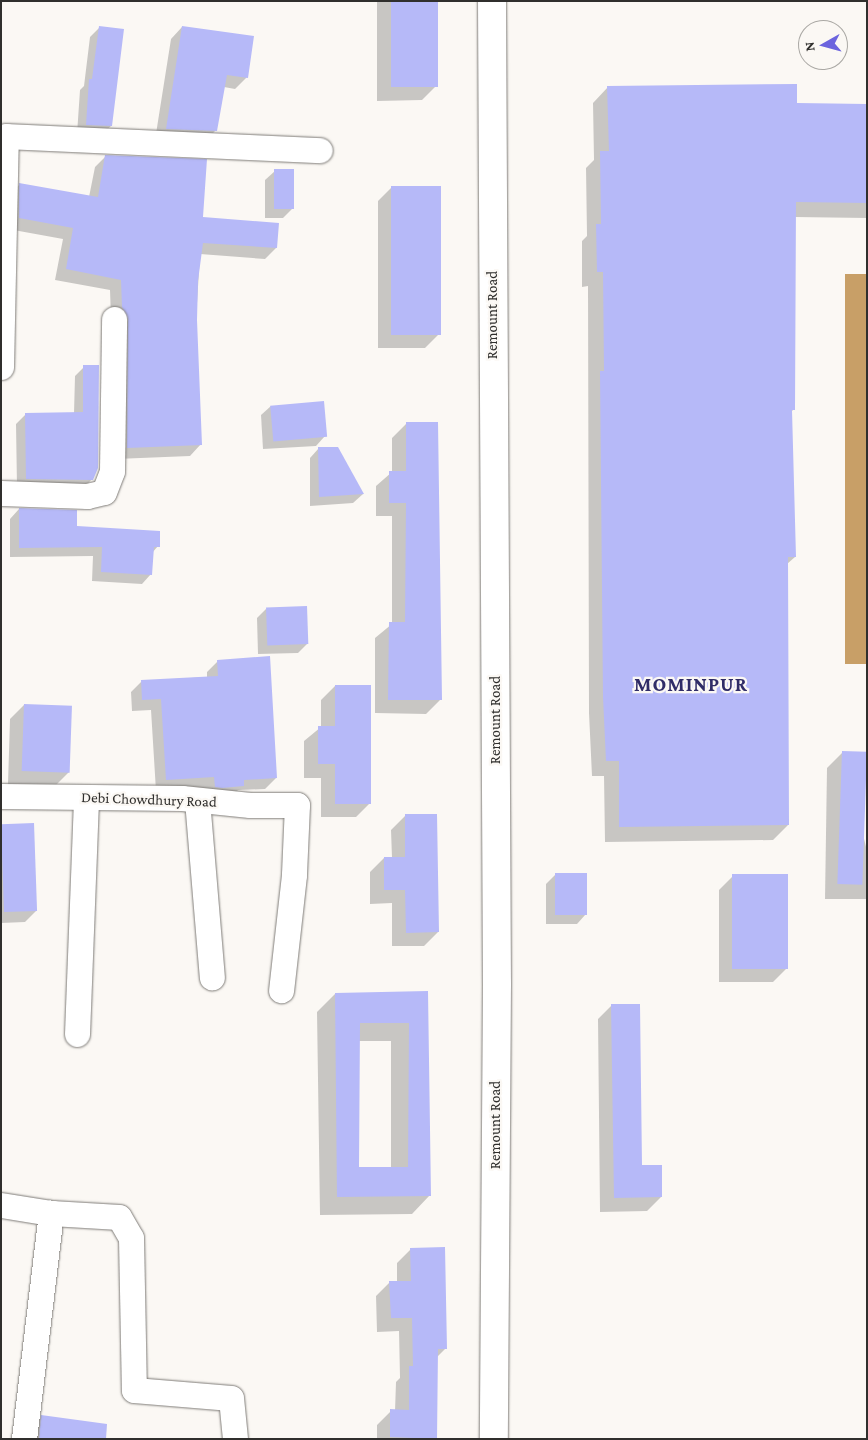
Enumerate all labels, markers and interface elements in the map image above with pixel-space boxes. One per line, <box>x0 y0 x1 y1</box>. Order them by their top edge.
north arrow <box>798 20 848 70</box>
text: N <box>801 41 818 52</box>
street label: Remount Road <box>484 271 502 359</box>
district label: MOMINPUR <box>633 672 749 696</box>
street label: Remount Road <box>487 676 505 764</box>
street label: Debi Chowdhury Road <box>81 789 217 811</box>
street label: Remount Road <box>487 1081 505 1169</box>

